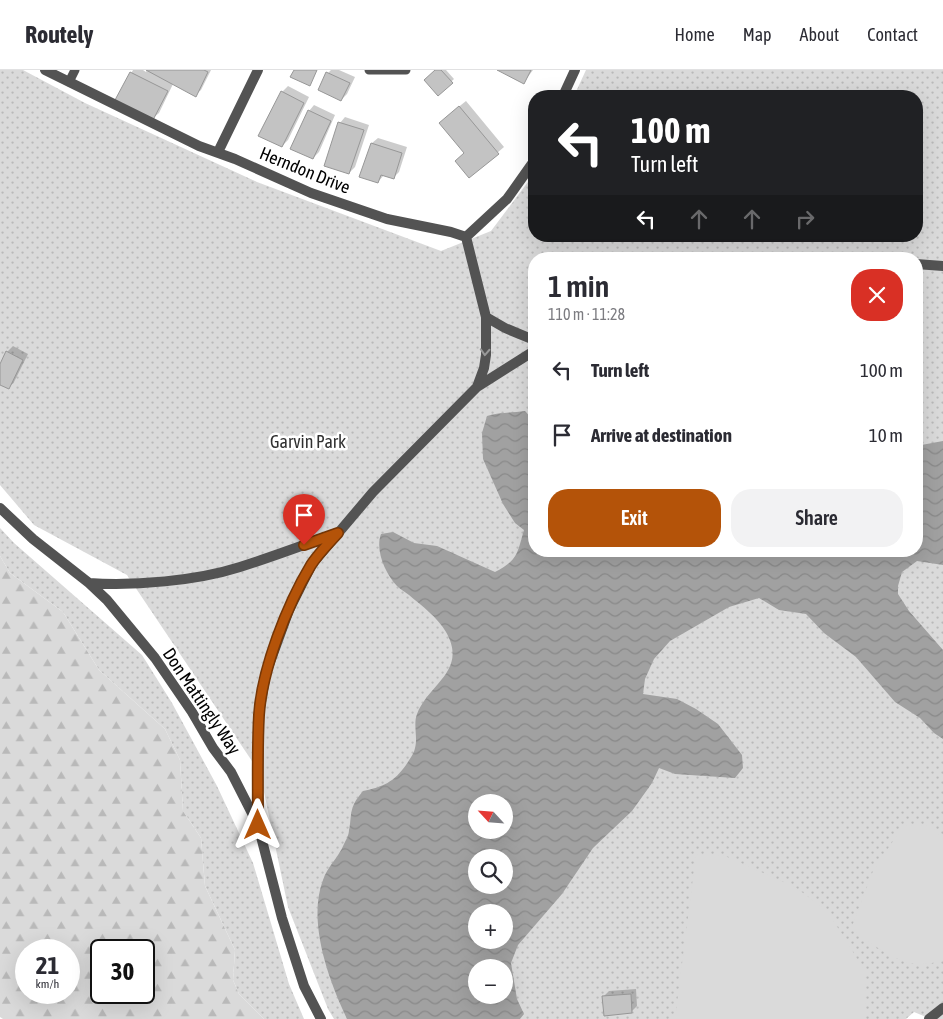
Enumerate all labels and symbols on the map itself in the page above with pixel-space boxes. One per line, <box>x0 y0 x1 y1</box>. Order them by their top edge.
street label: Herndon Drive <box>257 142 353 198</box>
one-way arrow <box>480 349 491 357</box>
park label: Garvin Park <box>270 431 346 452</box>
pin <box>283 494 325 545</box>
street label: Don Mattingly Way <box>159 644 245 758</box>
north arrow <box>468 794 512 839</box>
position arrow <box>231 798 283 850</box>
speed limit sign: 30 <box>90 939 155 1004</box>

